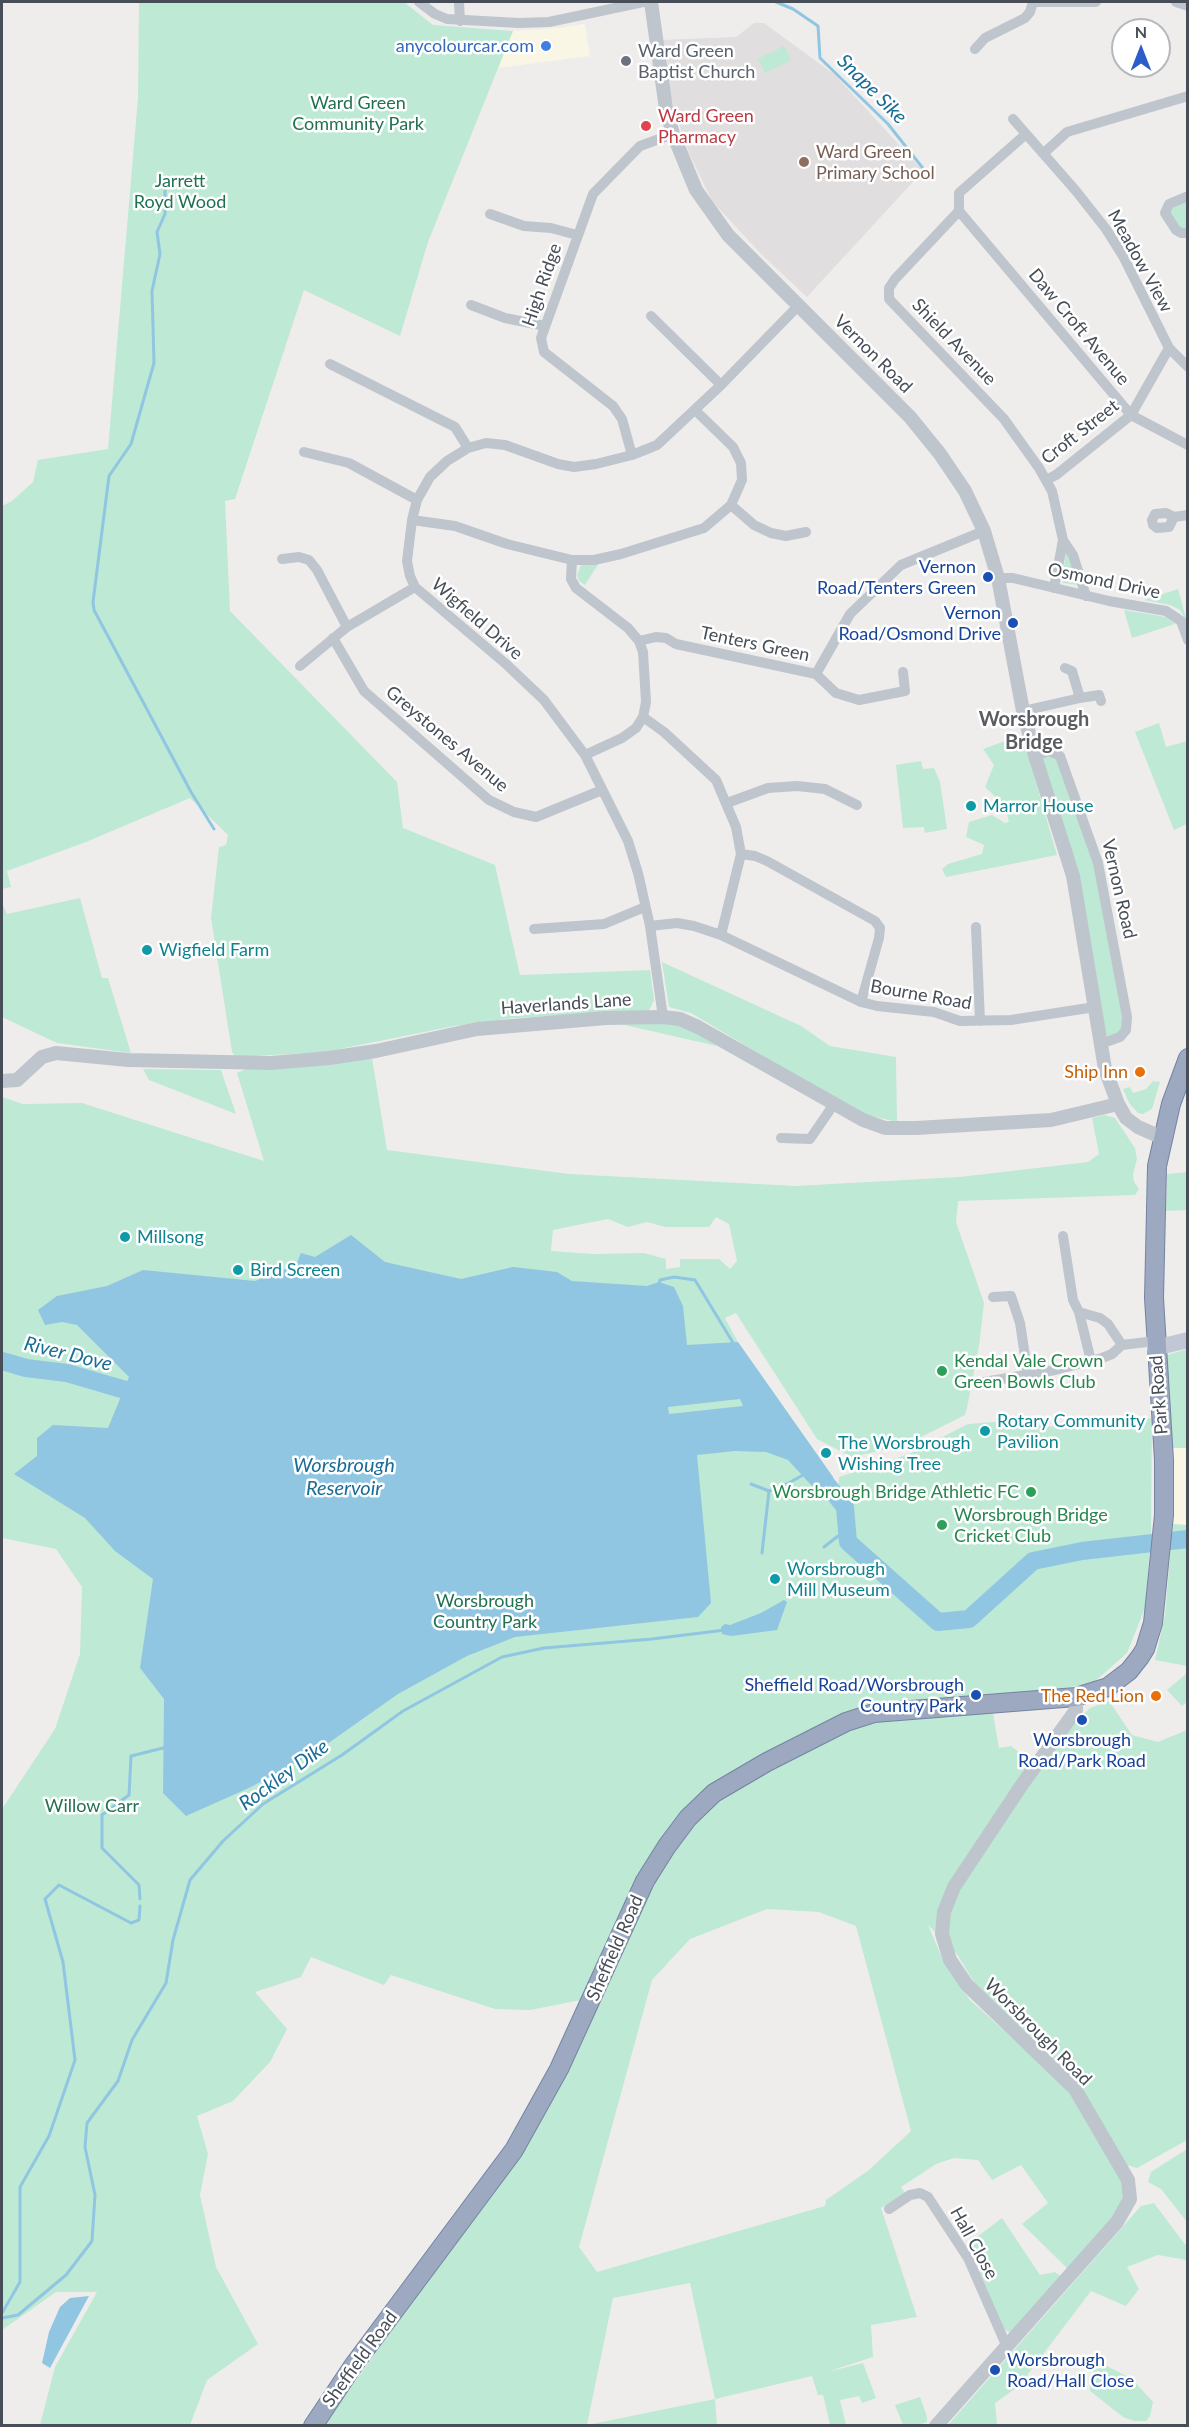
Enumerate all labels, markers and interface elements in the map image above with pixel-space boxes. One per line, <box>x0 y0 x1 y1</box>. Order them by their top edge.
north arrow <box>1111 18 1171 78</box>
text: N <box>1135 22 1147 41</box>
place label: anycolourcar.com <box>396 35 534 57</box>
marker: anycolourcar.com <box>539 39 553 53</box>
place label: Ward Green Baptist Church <box>638 40 755 82</box>
water label: Snape Sike <box>832 49 912 129</box>
marker: Ward Green Baptist Church <box>619 54 633 68</box>
park label: Ward Green Community Park <box>292 92 424 134</box>
place label: Ward Green Pharmacy <box>658 105 754 148</box>
marker: Ward Green Pharmacy <box>639 119 653 133</box>
place label: Ward Green Primary School <box>816 141 935 184</box>
marker: Ward Green Primary School <box>797 155 811 169</box>
park label: Jarrett Royd Wood <box>134 170 226 213</box>
street label: Meadow View <box>1103 206 1177 316</box>
street label: High Ridge <box>518 241 566 329</box>
street label: Daw Croft Avenue <box>1024 264 1134 390</box>
street label: Shield Avenue <box>907 294 1001 390</box>
street label: Vernon Road <box>829 310 917 398</box>
street label: Croft Street <box>1037 395 1123 469</box>
place label: Vernon Road/Tenters Green <box>817 556 976 598</box>
street label: Osmond Drive <box>1046 559 1162 603</box>
marker: Vernon Road/Tenters Green <box>981 570 995 584</box>
street label: Wigfield Drive <box>427 573 527 665</box>
place label: Vernon Road/Osmond Drive <box>838 602 1001 644</box>
marker: Vernon Road/Osmond Drive <box>1006 616 1020 630</box>
street label: Tenters Green <box>699 622 811 666</box>
street label: Greystones Avenue <box>381 681 513 797</box>
district label: Worsbrough Bridge <box>979 708 1089 755</box>
place label: Marror House <box>983 795 1093 817</box>
marker: Marror House <box>964 799 978 813</box>
street label: Vernon Road <box>1097 837 1141 941</box>
place label: Wigfield Farm <box>159 939 269 961</box>
marker: Wigfield Farm <box>140 943 154 957</box>
street label: Bourne Road <box>869 975 973 1015</box>
street label: Haverlands Lane <box>500 989 632 1019</box>
place label: Ship Inn <box>1064 1061 1128 1083</box>
marker: Ship Inn <box>1133 1065 1147 1079</box>
place label: Millsong <box>137 1226 204 1248</box>
marker: Millsong <box>118 1230 132 1244</box>
place label: Bird Screen <box>250 1259 340 1281</box>
marker: Bird Screen <box>231 1263 245 1277</box>
water label: River Dove <box>22 1332 114 1376</box>
place label: Kendal Vale Crown Green Bowls Club <box>954 1350 1103 1392</box>
street label: Park Road <box>1145 1354 1173 1436</box>
marker: Kendal Vale Crown Green Bowls Club <box>935 1364 949 1378</box>
place label: Rotary Community Pavilion <box>997 1410 1145 1452</box>
marker: Rotary Community Pavilion <box>978 1424 992 1438</box>
place label: The Worsbrough Wishing Tree <box>838 1432 971 1474</box>
marker: The Worsbrough Wishing Tree <box>819 1446 833 1460</box>
water label: Worsbrough Reservoir <box>293 1454 395 1501</box>
place label: Worsbrough Bridge Athletic FC <box>772 1481 1019 1503</box>
marker: Worsbrough Bridge Athletic FC <box>1024 1485 1038 1499</box>
place label: Worsbrough Bridge Cricket Club <box>954 1504 1108 1546</box>
marker: Worsbrough Bridge Cricket Club <box>935 1518 949 1532</box>
place label: Worsbrough Mill Museum <box>787 1558 890 1600</box>
marker: Worsbrough Mill Museum <box>768 1572 782 1586</box>
park label: Worsbrough Country Park <box>433 1590 537 1632</box>
place label: Sheffield Road/Worsbrough Country Park <box>744 1674 964 1716</box>
place label: The Red Lion <box>1041 1685 1144 1707</box>
marker: Sheffield Road/Worsbrough Country Park <box>969 1688 983 1702</box>
marker: The Red Lion <box>1149 1689 1163 1703</box>
marker: Worsbrough Road/Park Road <box>1075 1713 1089 1727</box>
place label: Worsbrough Road/Park Road <box>1018 1729 1146 1772</box>
water label: Rockley Dike <box>234 1734 334 1816</box>
park label: Willow Carr <box>45 1795 139 1817</box>
street label: Sheffield Road <box>582 1892 648 2004</box>
street label: Worsbrough Road <box>980 1974 1096 2090</box>
street label: Hall Close <box>945 2203 1003 2283</box>
street label: Sheffield Road <box>318 2307 402 2411</box>
place label: Worsbrough Road/Hall Close <box>1007 2349 1134 2392</box>
marker: Worsbrough Road/Hall Close <box>988 2363 1002 2377</box>

